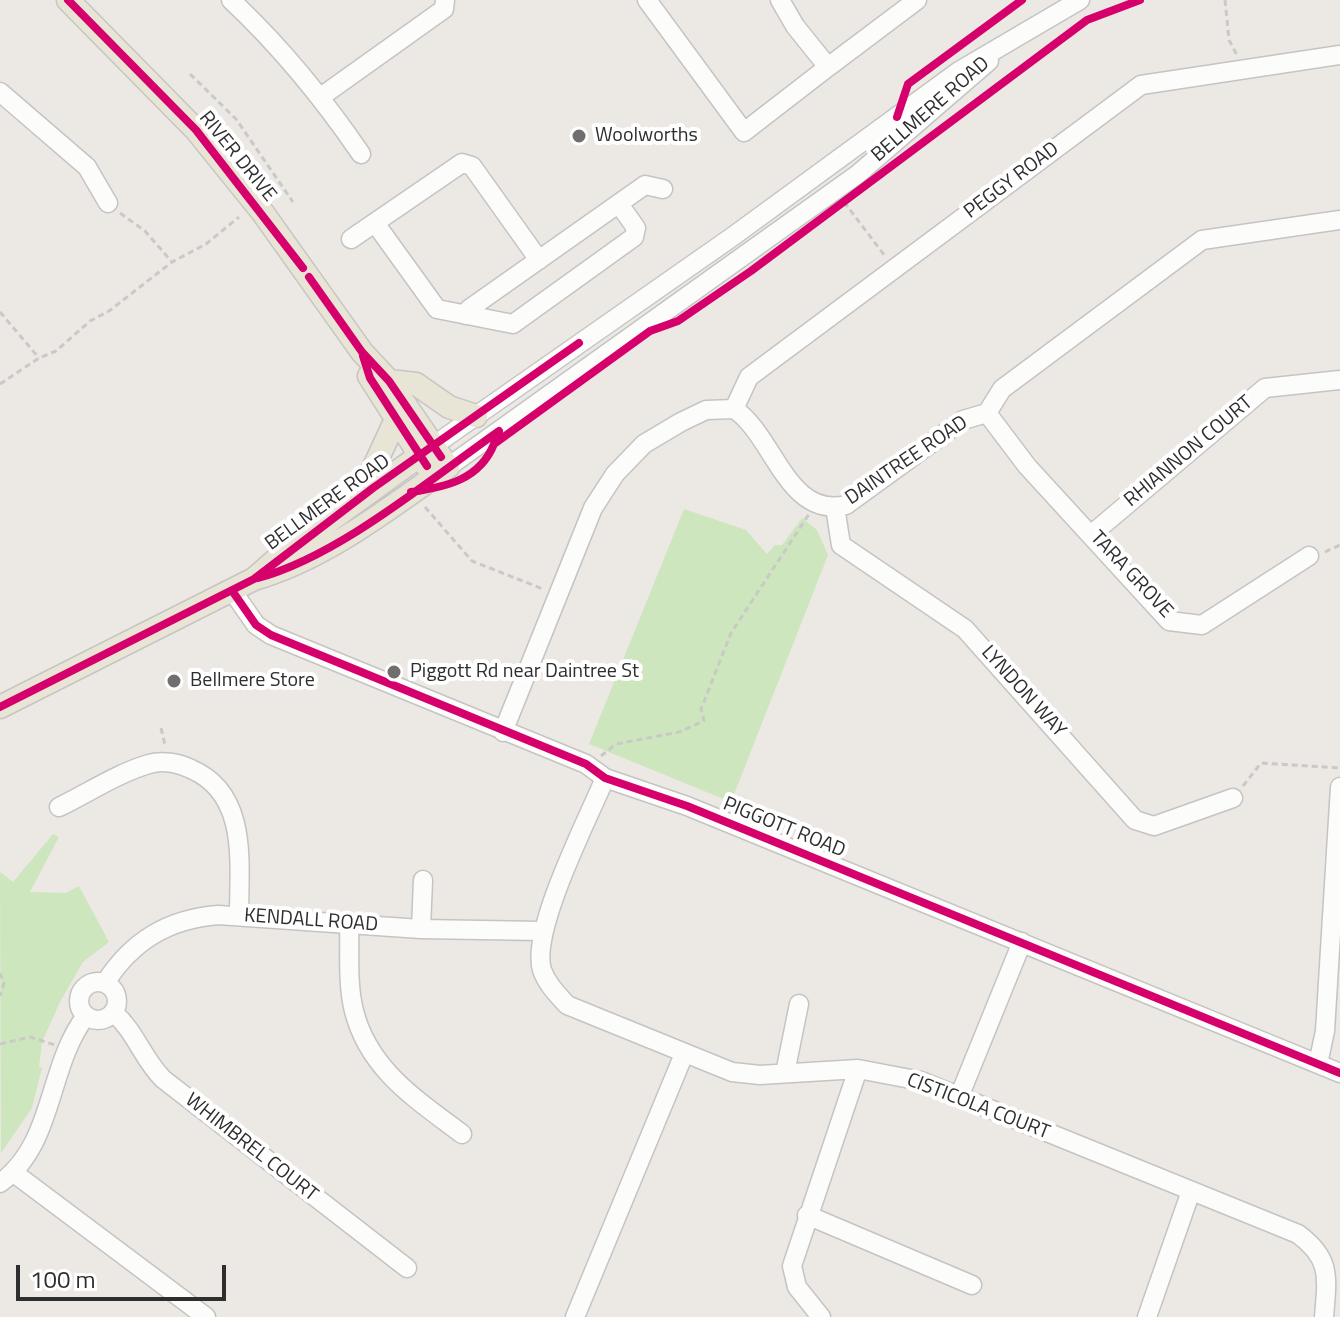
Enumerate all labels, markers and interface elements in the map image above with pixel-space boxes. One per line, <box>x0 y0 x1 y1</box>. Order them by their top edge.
street label: BELLMERE ROAD <box>867 52 995 168</box>
street label: RIVER DRIVE <box>193 107 281 207</box>
place label: Woolworths <box>595 124 698 148</box>
marker: Woolworths <box>570 127 588 145</box>
street label: PEGGY ROAD <box>960 138 1064 224</box>
street label: RHIANNON COURT <box>1120 391 1258 513</box>
street label: DAINTREE ROAD <box>841 411 973 511</box>
street label: BELLMERE ROAD <box>261 450 395 556</box>
street label: TARA GROVE <box>1085 526 1177 624</box>
street label: LYNDON WAY <box>976 641 1070 743</box>
place label: Piggott Rd near Daintree St <box>410 660 639 684</box>
marker: Piggott Rd near Daintree St <box>385 663 403 681</box>
place label: Bellmere Store <box>190 669 315 693</box>
marker: Bellmere Store <box>165 672 183 690</box>
street label: PIGGOTT ROAD <box>719 793 849 863</box>
street label: KENDALL ROAD <box>243 904 379 938</box>
street label: CISTICOLA COURT <box>903 1069 1053 1145</box>
street label: WHIMBREL COURT <box>180 1089 322 1207</box>
scale bar <box>20 1249 230 1299</box>
text: 100 m <box>30 1261 96 1297</box>

